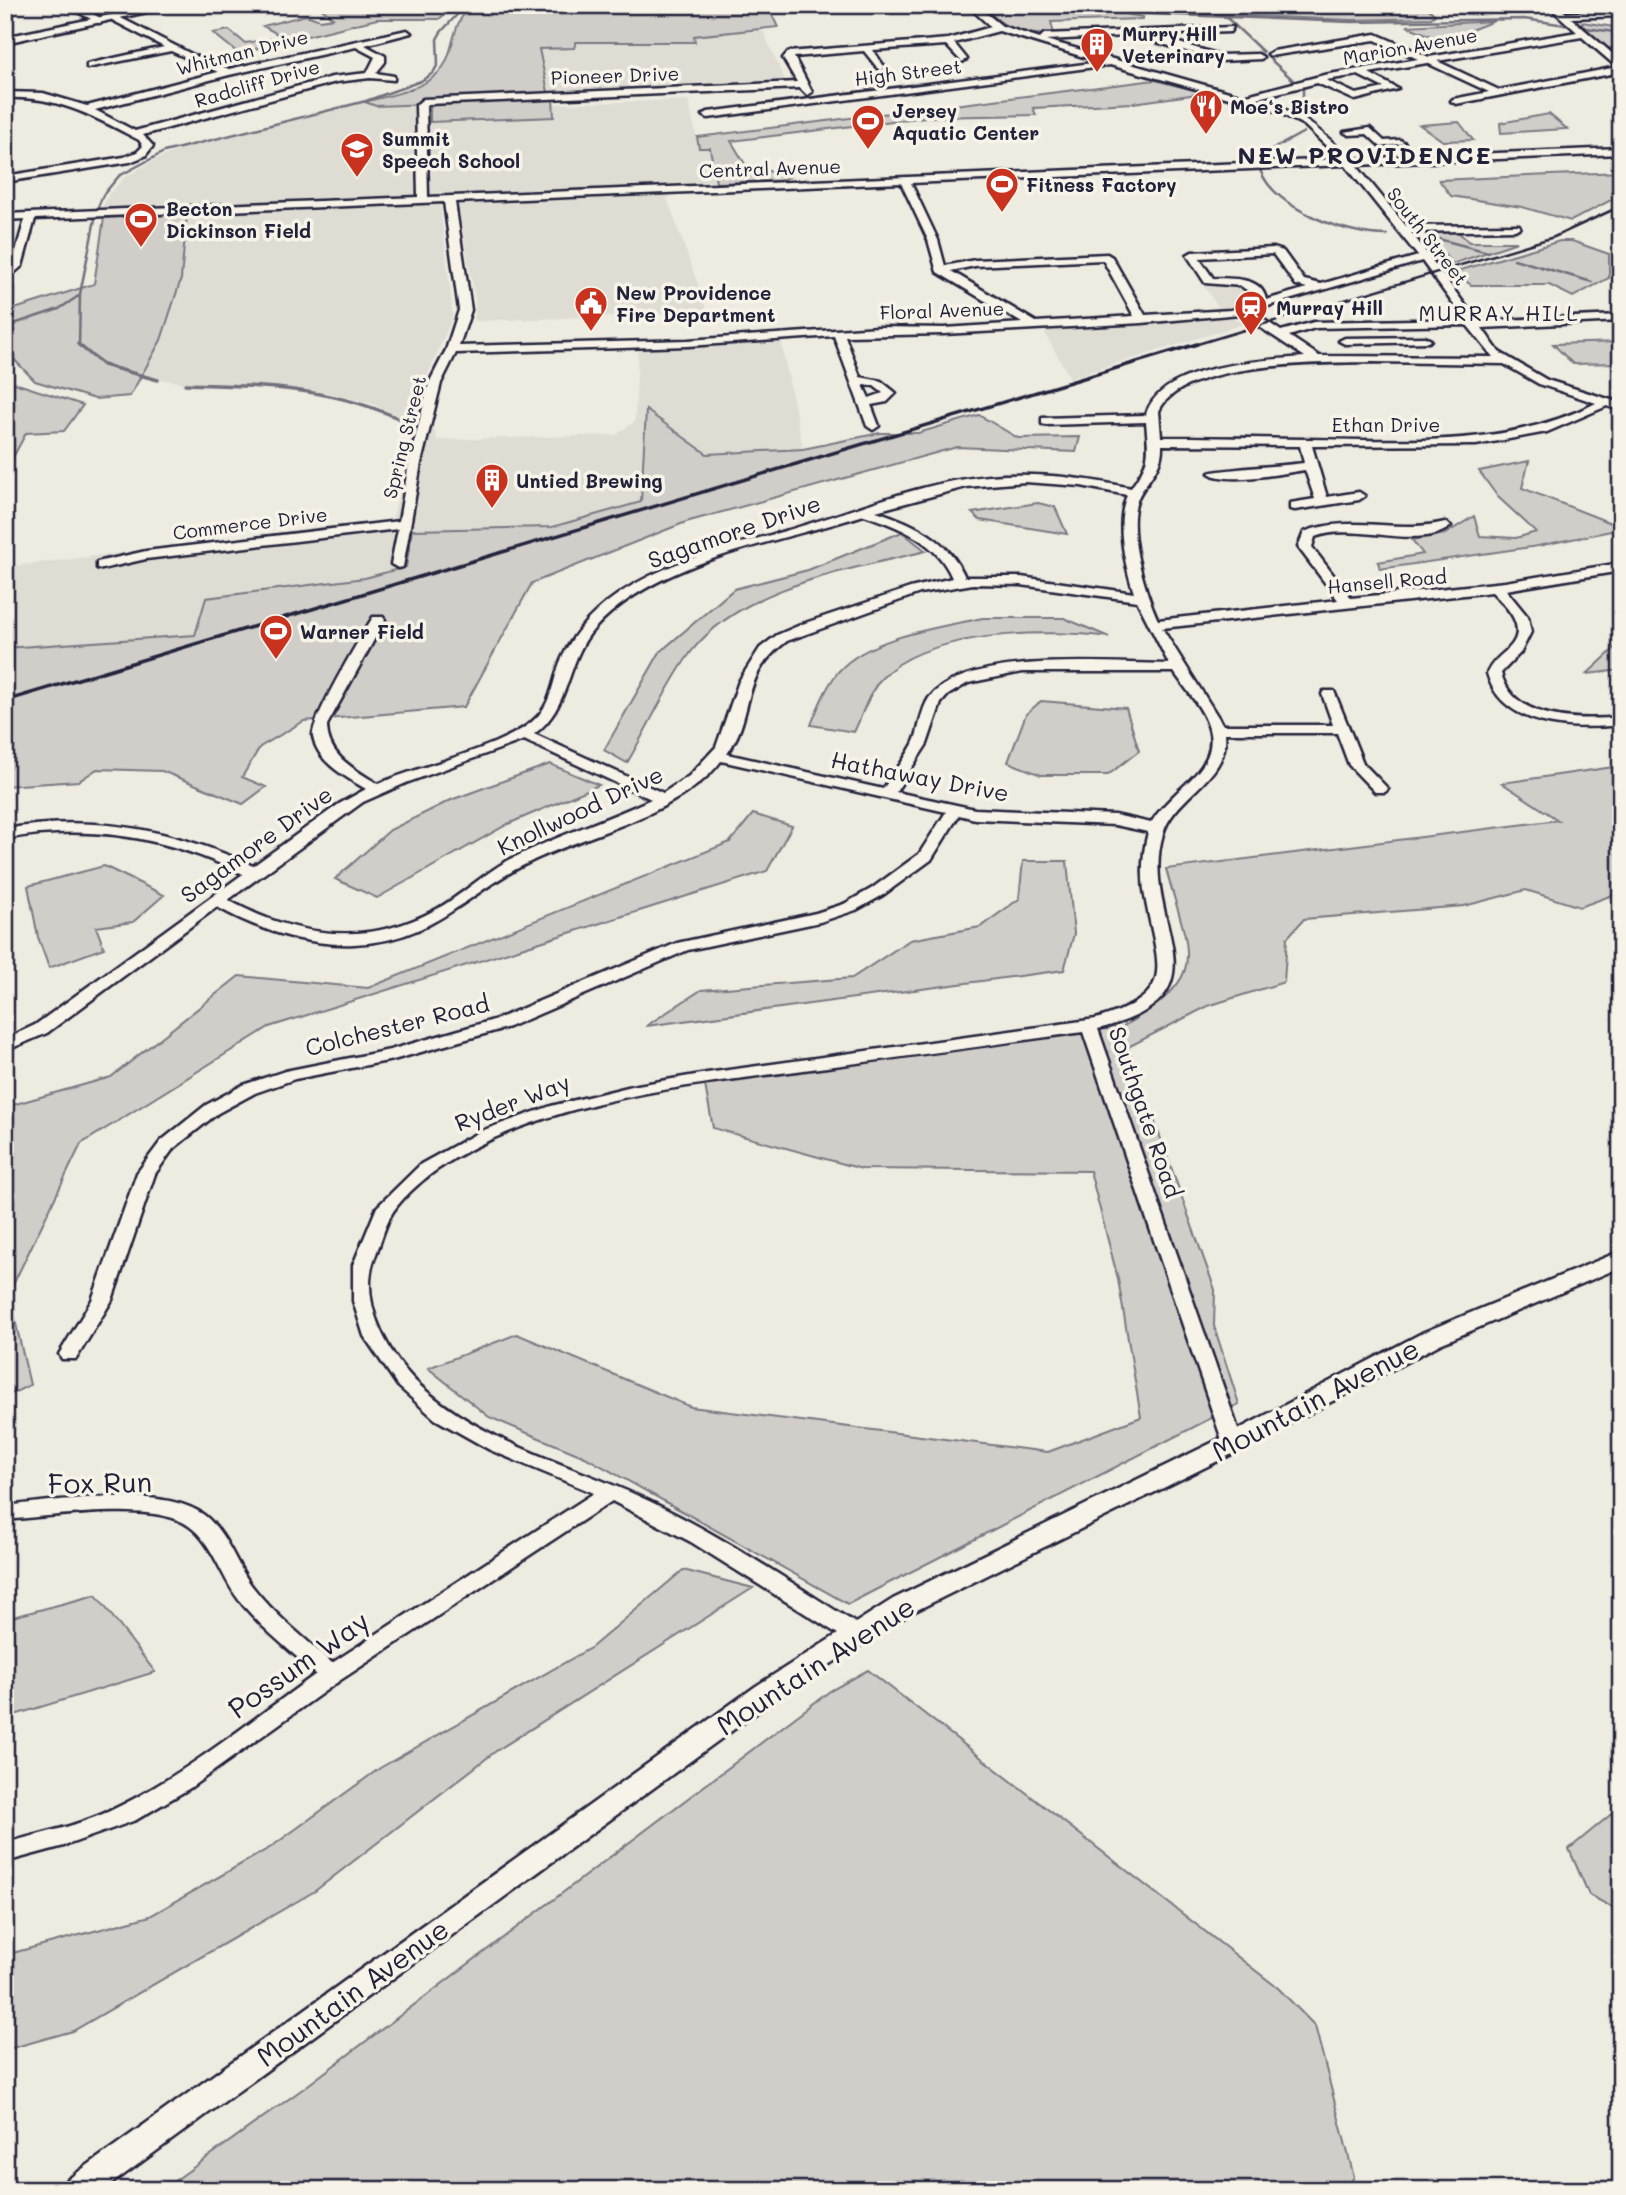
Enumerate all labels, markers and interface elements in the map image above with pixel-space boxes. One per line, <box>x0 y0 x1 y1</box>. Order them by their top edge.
place label: Murry Hill Veterinary <box>1122 21 1225 68</box>
street label: Marion Avenue <box>1341 22 1479 70</box>
street label: Whitman Drive <box>173 23 311 81</box>
building icon: Murry Hill Veterinary <box>1078 25 1116 74</box>
street label: Radcliff Drive <box>192 53 322 113</box>
street label: High Street <box>853 53 963 91</box>
street label: Pioneer Drive <box>550 60 680 90</box>
restaurant icon: Moe‘s Bistro <box>1187 87 1225 136</box>
place label: Moe‘s Bistro <box>1230 94 1349 119</box>
place label: Jersey Aquatic Center <box>892 98 1039 145</box>
sports icon: Jersey Aquatic Center <box>849 102 887 151</box>
place label: Summit Speech School <box>382 126 520 173</box>
school or university icon: Summit Speech School <box>338 130 376 179</box>
district label: NEW PROVIDENCE <box>1237 139 1493 170</box>
street label: Central Avenue <box>699 153 841 183</box>
sports icon: Fitness Factory <box>983 165 1021 214</box>
place label: Fitness Factory <box>1026 172 1177 197</box>
street label: South Street <box>1382 182 1474 290</box>
place label: Becton Dickinson Field <box>166 196 311 243</box>
sports icon: Becton Dickinson Field <box>122 200 160 249</box>
place label: New Providence Fire Department <box>616 280 775 327</box>
public building icon: New Providence Fire Department <box>572 284 610 333</box>
station icon: Murray Hill <box>1232 288 1270 337</box>
street label: Floral Avenue <box>879 295 1005 325</box>
place label: Murray Hill <box>1276 295 1383 320</box>
district label: MURRAY HILL <box>1419 299 1579 326</box>
street label: Spring Street <box>377 373 431 501</box>
street label: Ethan Drive <box>1332 412 1440 437</box>
building icon: Untied Brewing <box>473 461 511 510</box>
place label: Untied Brewing <box>516 468 663 493</box>
street label: Sagamore Drive <box>644 487 824 575</box>
street label: Commerce Drive <box>171 501 329 545</box>
street label: Hansell Road <box>1326 563 1448 599</box>
sports icon: Warner Field <box>257 612 295 661</box>
place label: Warner Field <box>300 619 424 644</box>
street label: Hathaway Drive <box>829 744 1011 808</box>
street label: Knollwood Drive <box>492 758 668 862</box>
street label: Sagamore Drive <box>174 779 338 909</box>
street label: Colchester Road <box>302 988 492 1062</box>
street label: Southgate Road <box>1103 1023 1189 1201</box>
street label: Ryder Way <box>450 1066 574 1138</box>
street label: Mountain Avenue <box>1205 1329 1425 1469</box>
street label: Fox Run <box>48 1463 152 1501</box>
street label: Mountain Avenue <box>709 1587 921 1743</box>
street label: Possum Way <box>220 1602 376 1726</box>
street label: Mountain Avenue <box>249 1910 455 2074</box>

